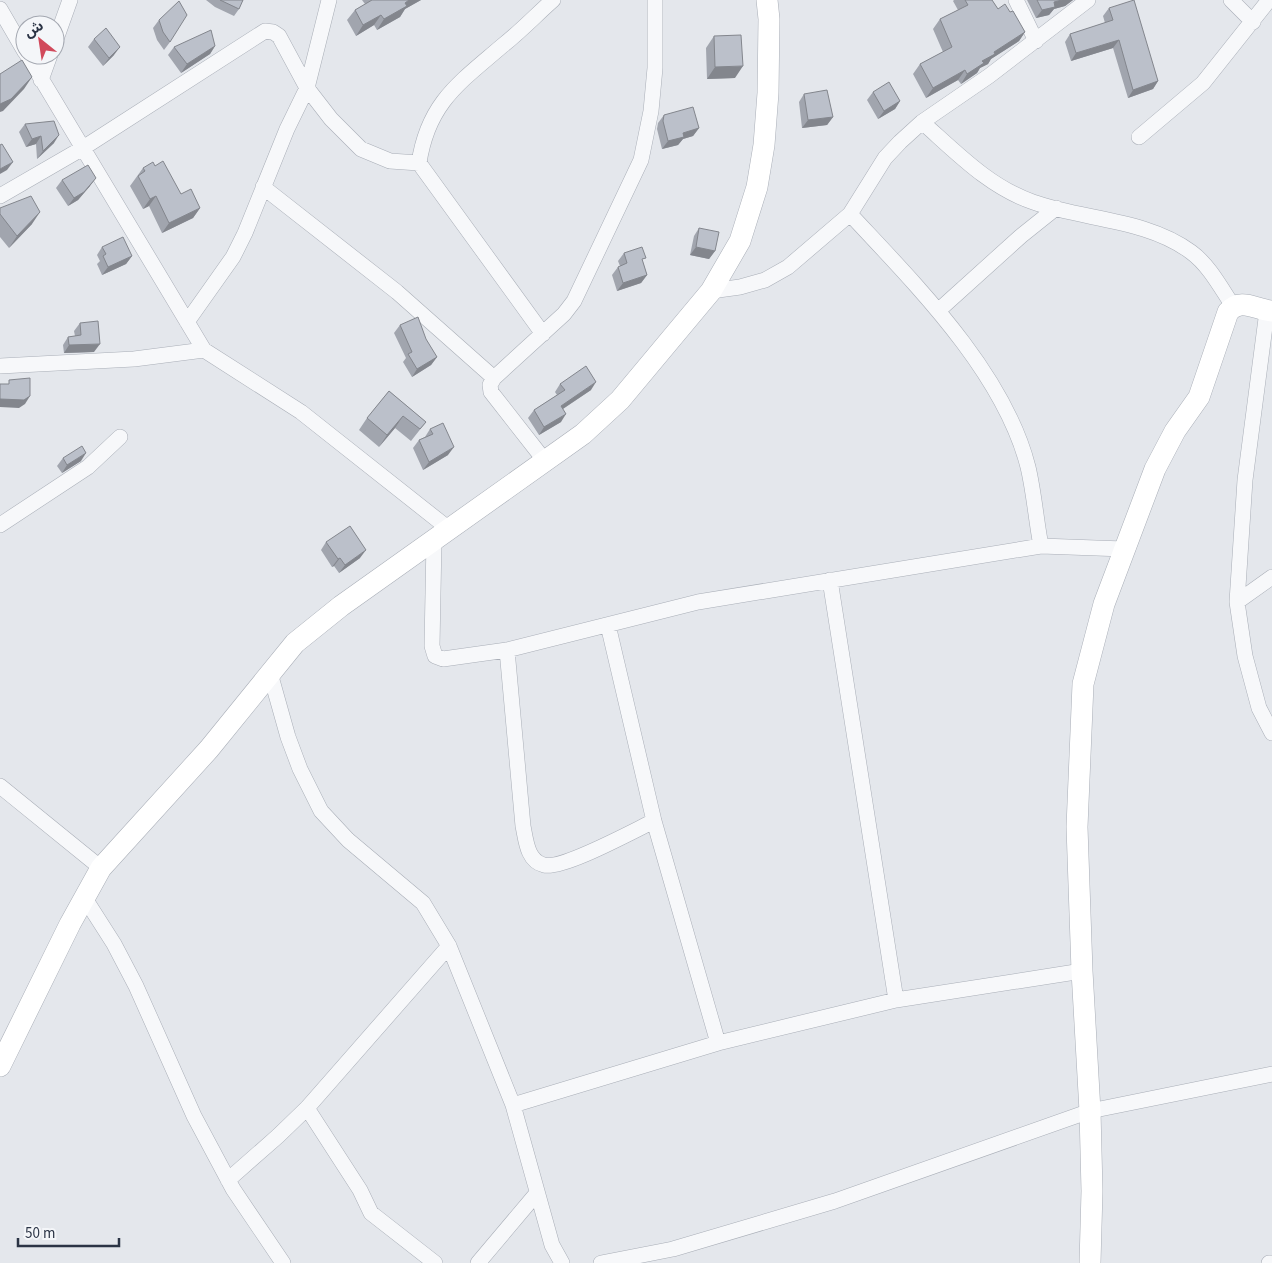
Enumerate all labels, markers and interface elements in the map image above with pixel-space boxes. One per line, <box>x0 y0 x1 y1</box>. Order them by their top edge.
north arrow <box>15 15 65 65</box>
text: ش <box>21 16 47 43</box>
scale bar <box>18 1216 119 1248</box>
text: 50 m <box>25 1223 55 1244</box>

